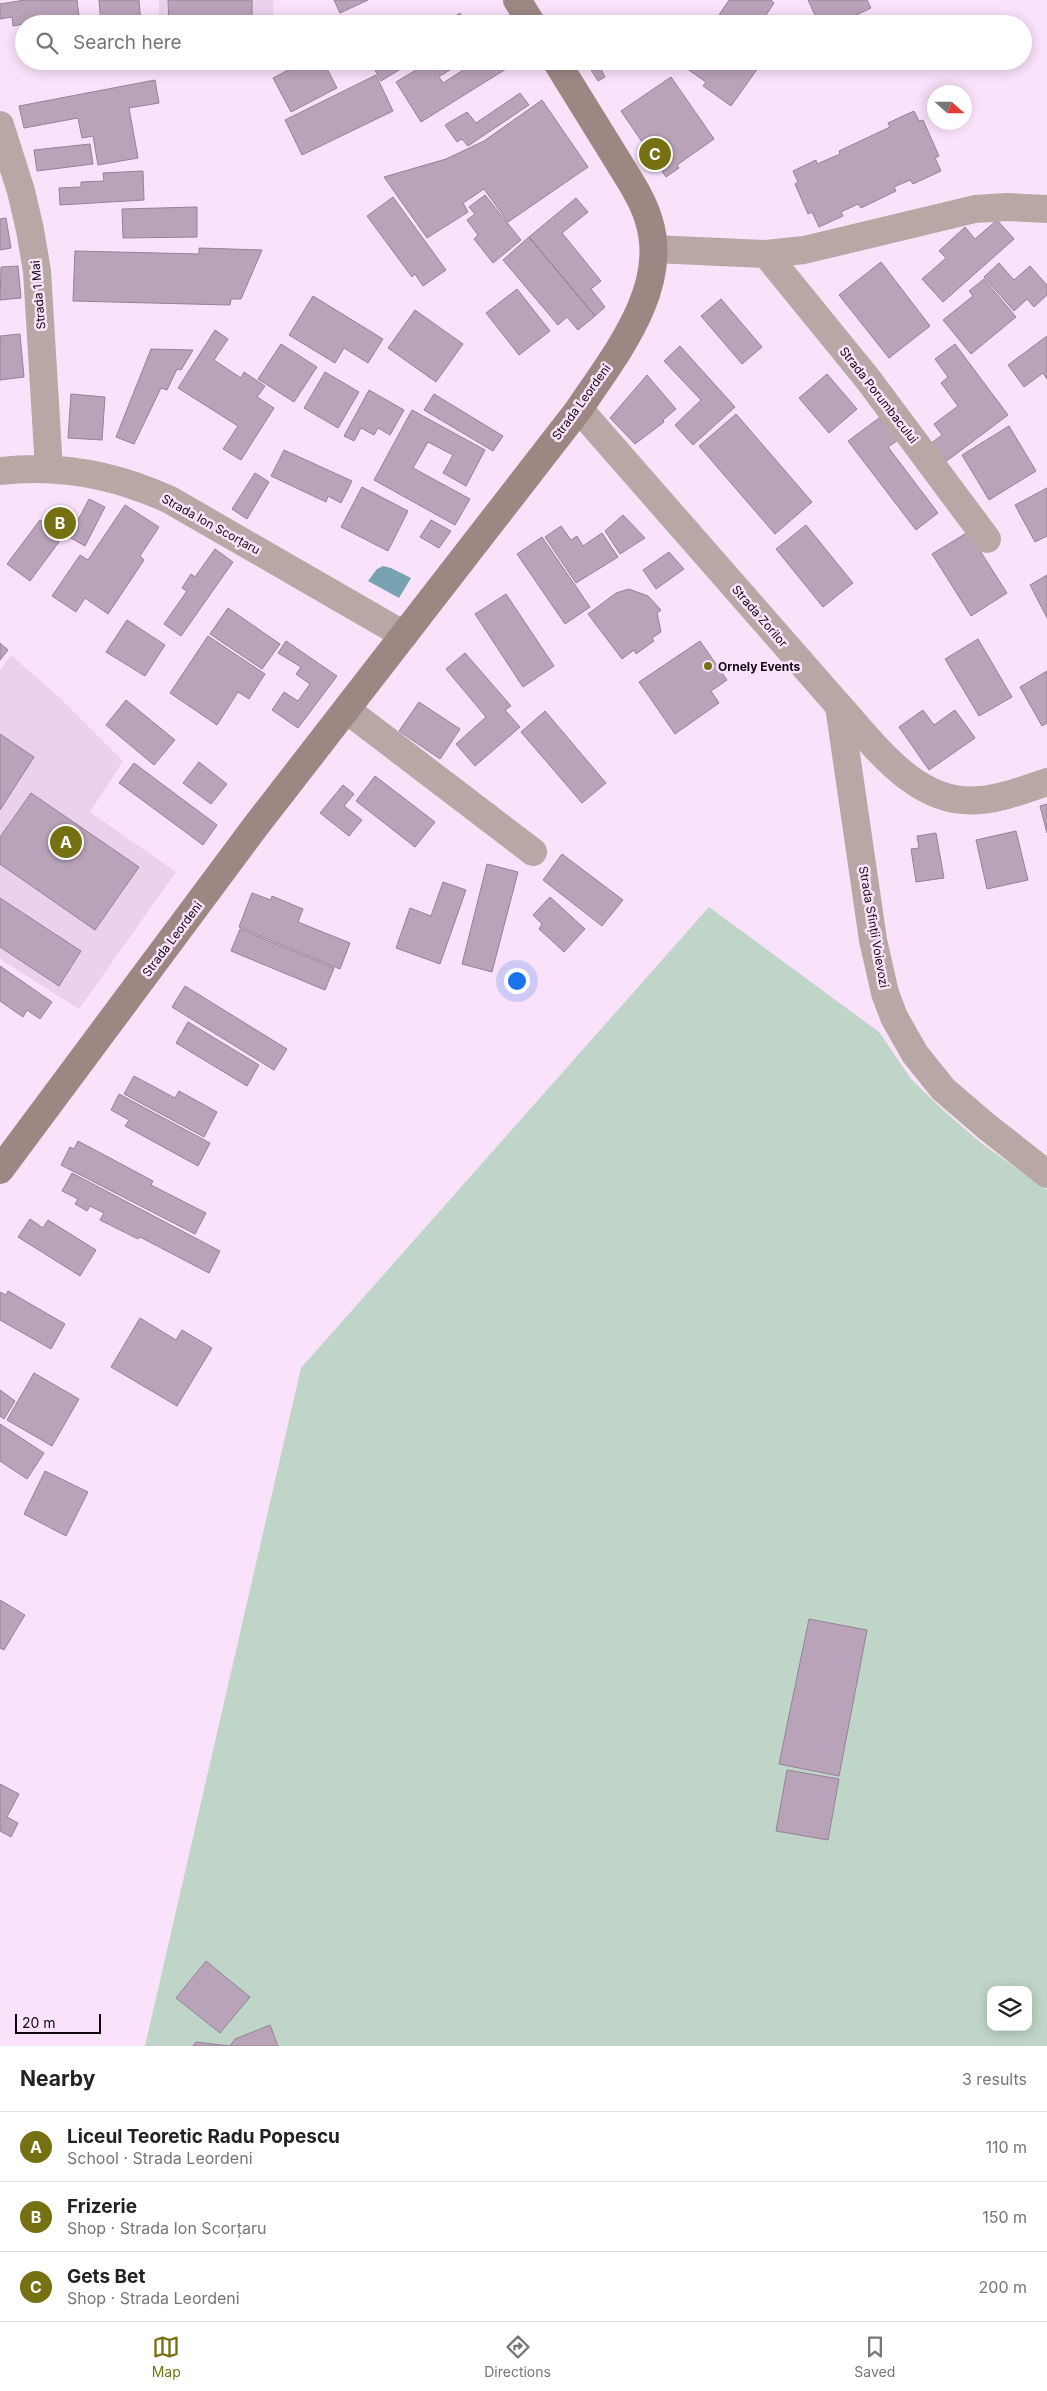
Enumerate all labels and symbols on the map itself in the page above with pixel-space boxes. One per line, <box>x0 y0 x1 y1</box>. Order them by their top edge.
north arrow <box>927 85 972 130</box>
pin: C <box>639 135 671 173</box>
street label: Strada 1 Mai <box>28 260 48 330</box>
street label: Strada Porumbacului <box>837 344 921 446</box>
street label: Strada Leordeni <box>548 361 614 443</box>
street label: Strada Ion Scorțaru <box>159 491 263 557</box>
pin: B <box>44 504 76 542</box>
street label: Strada Zorilor <box>729 582 791 650</box>
place label: Ornely Events <box>718 659 800 674</box>
marker: Ornely Events <box>702 660 714 672</box>
pin: A <box>50 823 82 861</box>
street label: Strada Sfinții Voievozi <box>856 865 892 989</box>
street label: Strada Leordeni <box>139 898 205 979</box>
your location <box>504 968 530 994</box>
scale bar <box>15 2011 101 2034</box>

